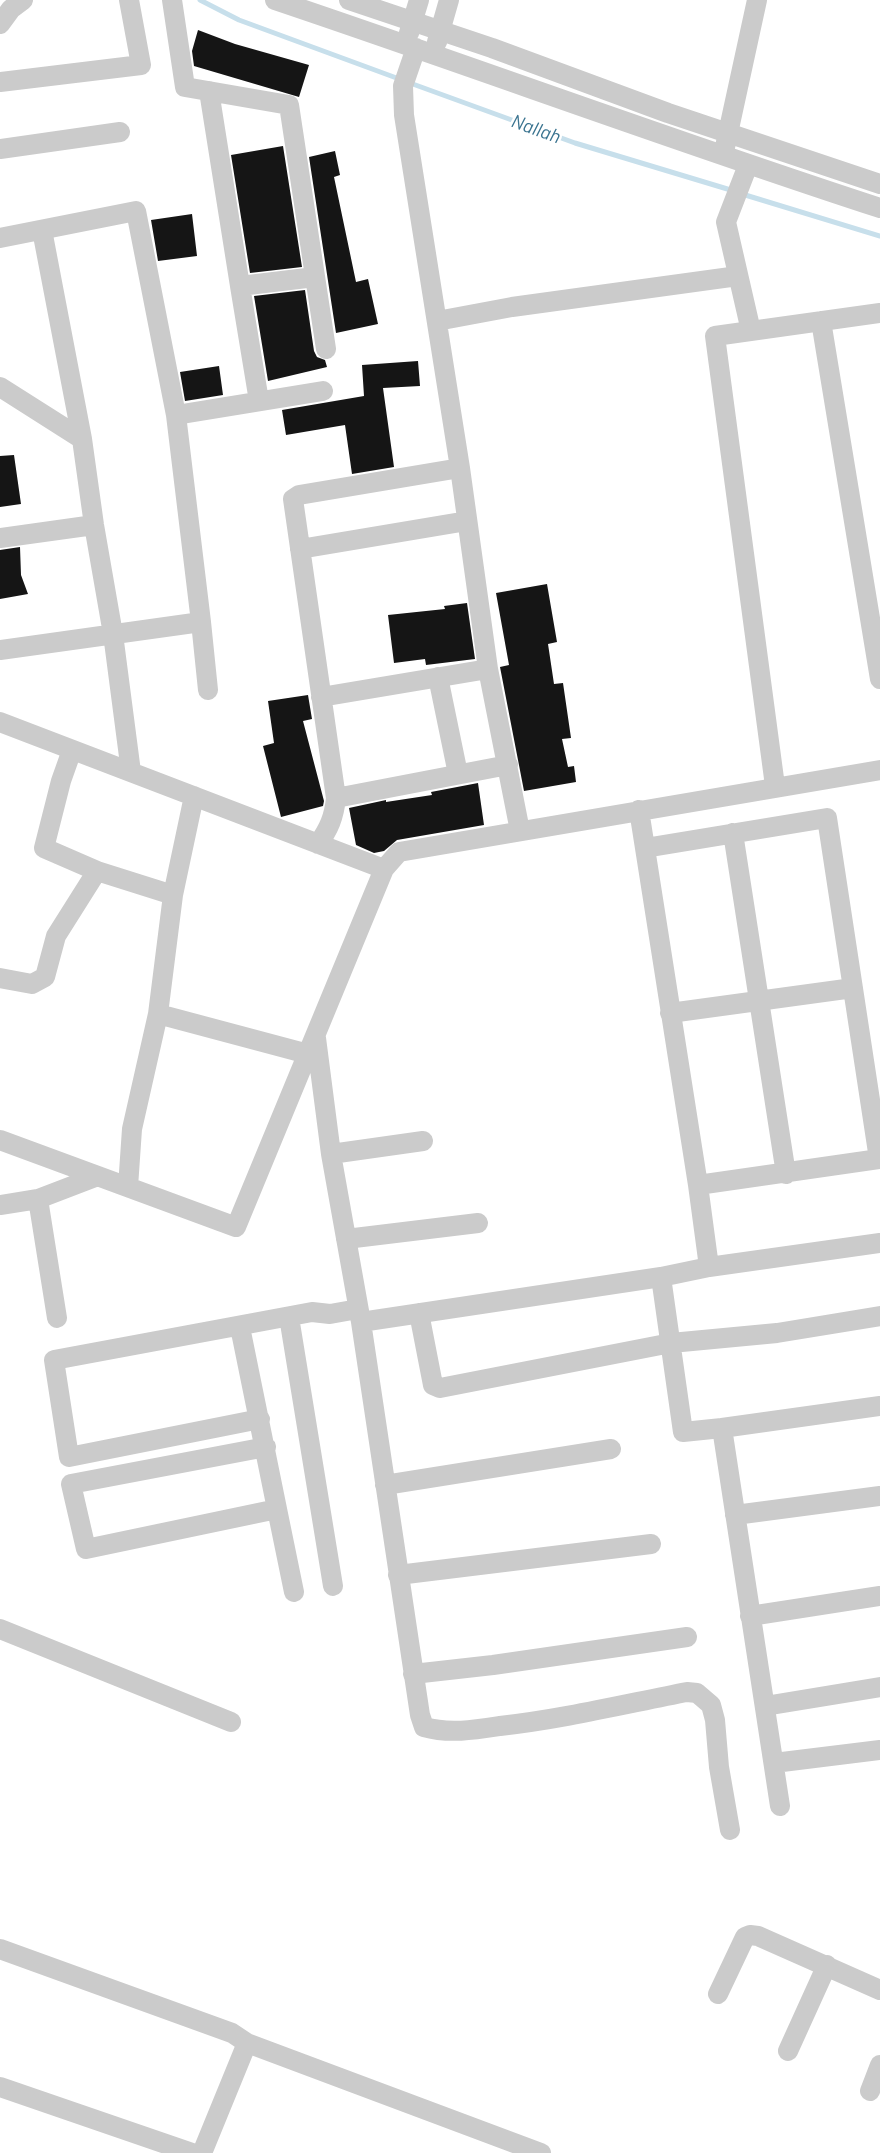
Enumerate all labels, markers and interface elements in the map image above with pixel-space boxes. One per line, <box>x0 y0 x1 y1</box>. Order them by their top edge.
water label: Nallah <box>508 110 564 148</box>

